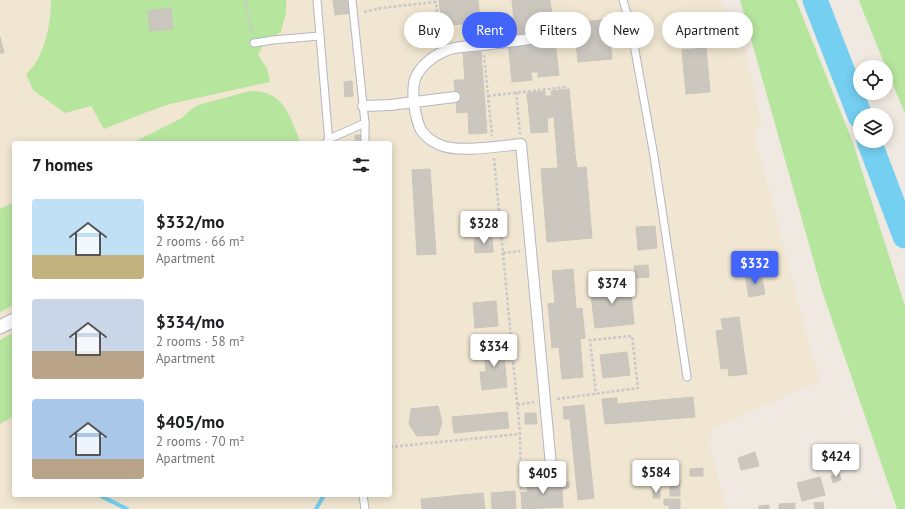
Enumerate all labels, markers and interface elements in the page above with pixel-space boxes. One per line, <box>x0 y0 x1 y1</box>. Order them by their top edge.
chip: Buy <box>404 12 454 48</box>
chip: Rent <box>462 12 517 48</box>
chip: Filters <box>525 12 591 48</box>
chip: New <box>599 12 654 48</box>
chip: Apartment <box>662 12 753 48</box>
map controls <box>853 60 893 148</box>
button: locate <box>853 60 893 100</box>
button: layers <box>853 108 893 148</box>
text: 7 homes <box>32 154 93 176</box>
icon: filters <box>350 154 372 176</box>
text: $332/mo <box>156 211 224 233</box>
pin: $328 <box>460 211 508 245</box>
icon: home <box>64 215 112 263</box>
text: $328 <box>469 215 499 232</box>
text: 2 rooms · 66 m² <box>156 233 245 250</box>
text: Apartment <box>156 250 215 267</box>
pin: $332 <box>731 251 779 285</box>
text: $332 <box>740 255 770 272</box>
pin: $374 <box>588 271 636 305</box>
text: $374 <box>597 275 627 292</box>
text: $334/mo <box>156 311 224 333</box>
icon: home <box>64 315 112 363</box>
text: 2 rooms · 58 m² <box>156 333 245 350</box>
pin: $334 <box>470 334 518 368</box>
text: $334 <box>479 338 509 355</box>
text: Apartment <box>156 350 215 367</box>
text: $405/mo <box>156 411 224 433</box>
icon: home <box>64 415 112 463</box>
text: 2 rooms · 70 m² <box>156 433 245 450</box>
pin: $424 <box>812 444 860 478</box>
text: $424 <box>821 448 851 465</box>
text: Apartment <box>156 450 215 467</box>
pin: $584 <box>632 460 680 494</box>
pin: $405 <box>519 461 567 495</box>
text: $584 <box>641 464 671 481</box>
text: $405 <box>528 465 558 482</box>

